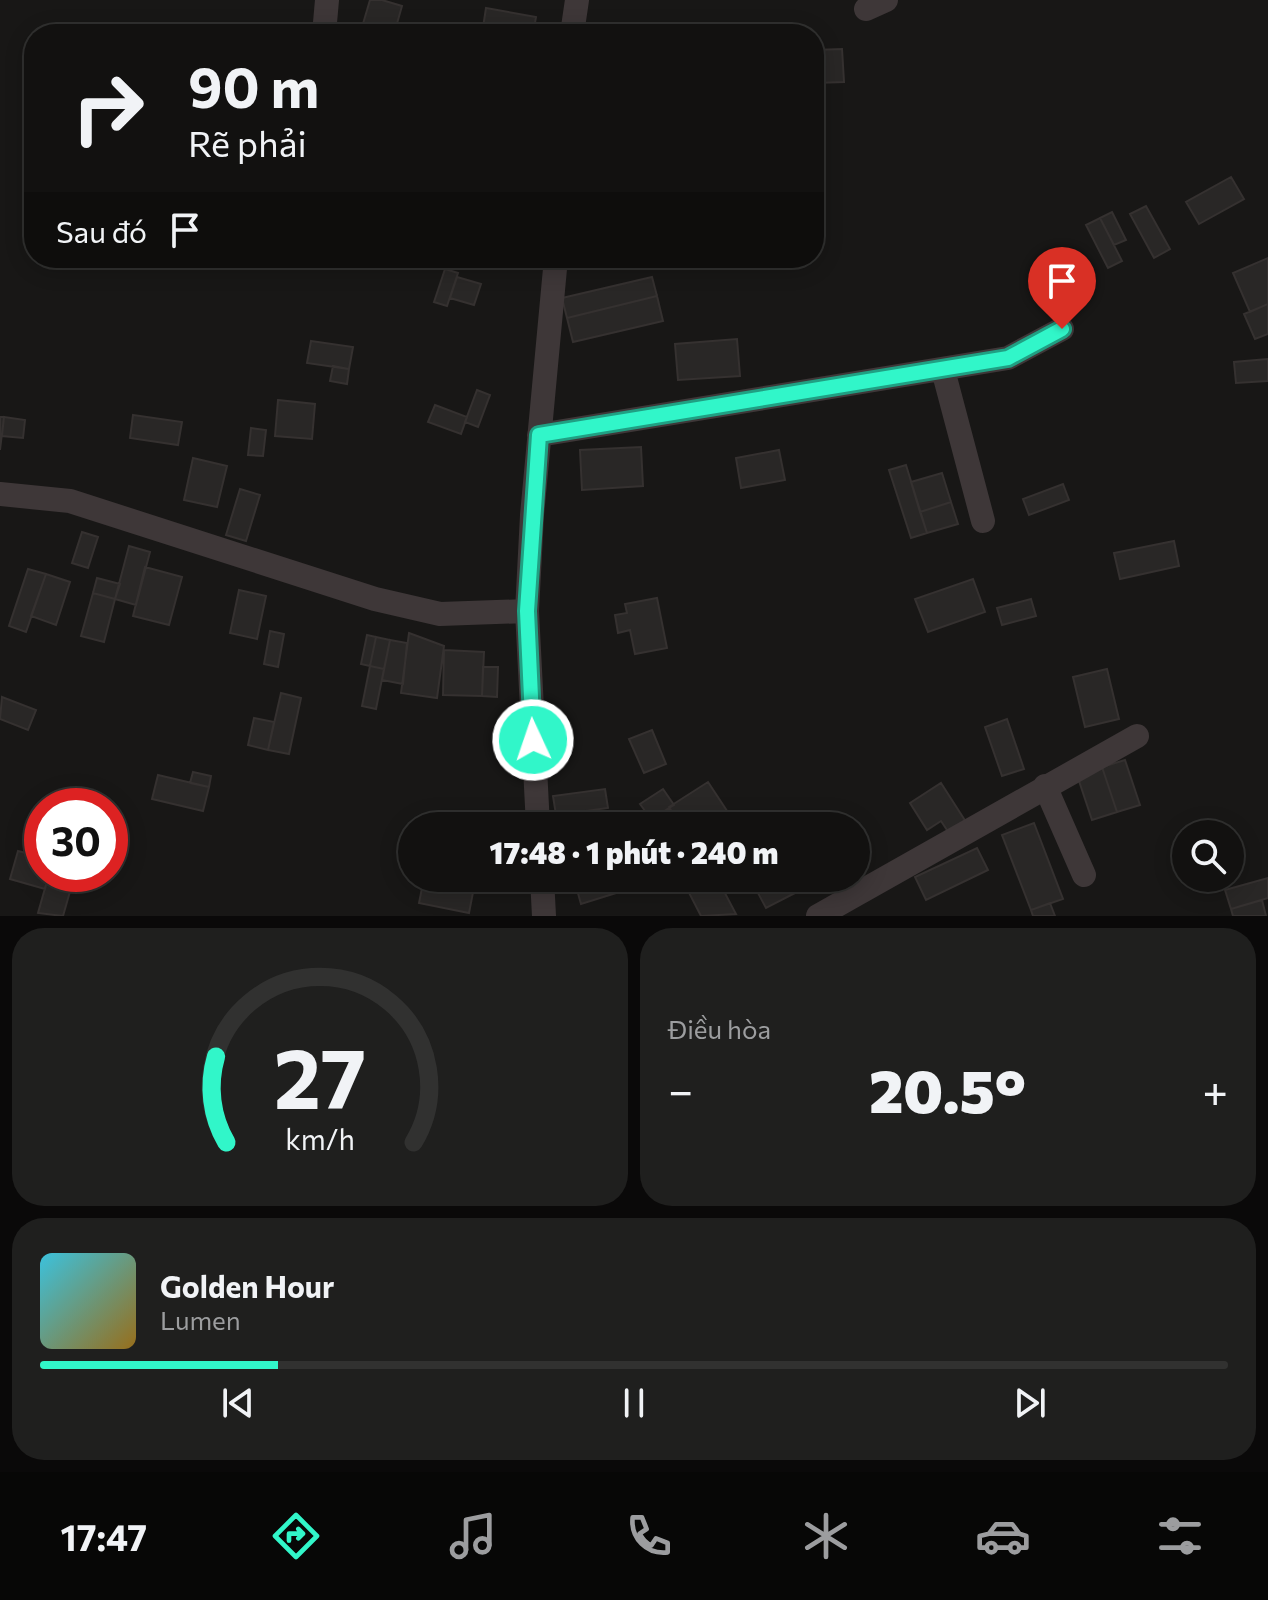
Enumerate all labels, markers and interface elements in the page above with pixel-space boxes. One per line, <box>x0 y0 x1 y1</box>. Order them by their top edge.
text: 90 m <box>188 51 319 120</box>
icon: right <box>56 56 160 160</box>
text: Rẽ phải <box>188 120 307 164</box>
icon: arrive <box>163 208 207 252</box>
text: Sau đó <box>56 212 147 249</box>
pin <box>1028 247 1096 329</box>
icon: arrive <box>1040 259 1084 303</box>
position arrow <box>491 698 575 782</box>
speed limit sign: 30 <box>24 788 128 892</box>
map controls <box>1172 820 1244 892</box>
button: search <box>1172 820 1244 892</box>
text: 17:48 · 1 phút · 240 m <box>489 833 779 870</box>
text: Điều hòa <box>668 1013 771 1044</box>
text: 27 <box>274 1024 366 1126</box>
text: 20.5° <box>869 1052 1026 1125</box>
text: − <box>668 1062 693 1116</box>
text: + <box>1202 1062 1228 1116</box>
text: km/h <box>285 1121 355 1156</box>
text: Golden Hour <box>160 1267 334 1304</box>
text: Lumen <box>160 1304 241 1335</box>
icon: previous <box>216 1381 260 1425</box>
icon: pause <box>612 1381 656 1425</box>
icon: next <box>1008 1381 1052 1425</box>
icon: directions <box>268 1508 324 1564</box>
icon: music <box>445 1508 501 1564</box>
icon: phone <box>621 1508 677 1564</box>
icon: climate <box>798 1508 854 1564</box>
icon: car <box>975 1508 1031 1564</box>
icon: filters <box>1152 1508 1208 1564</box>
text: 17:47 <box>60 1514 147 1558</box>

